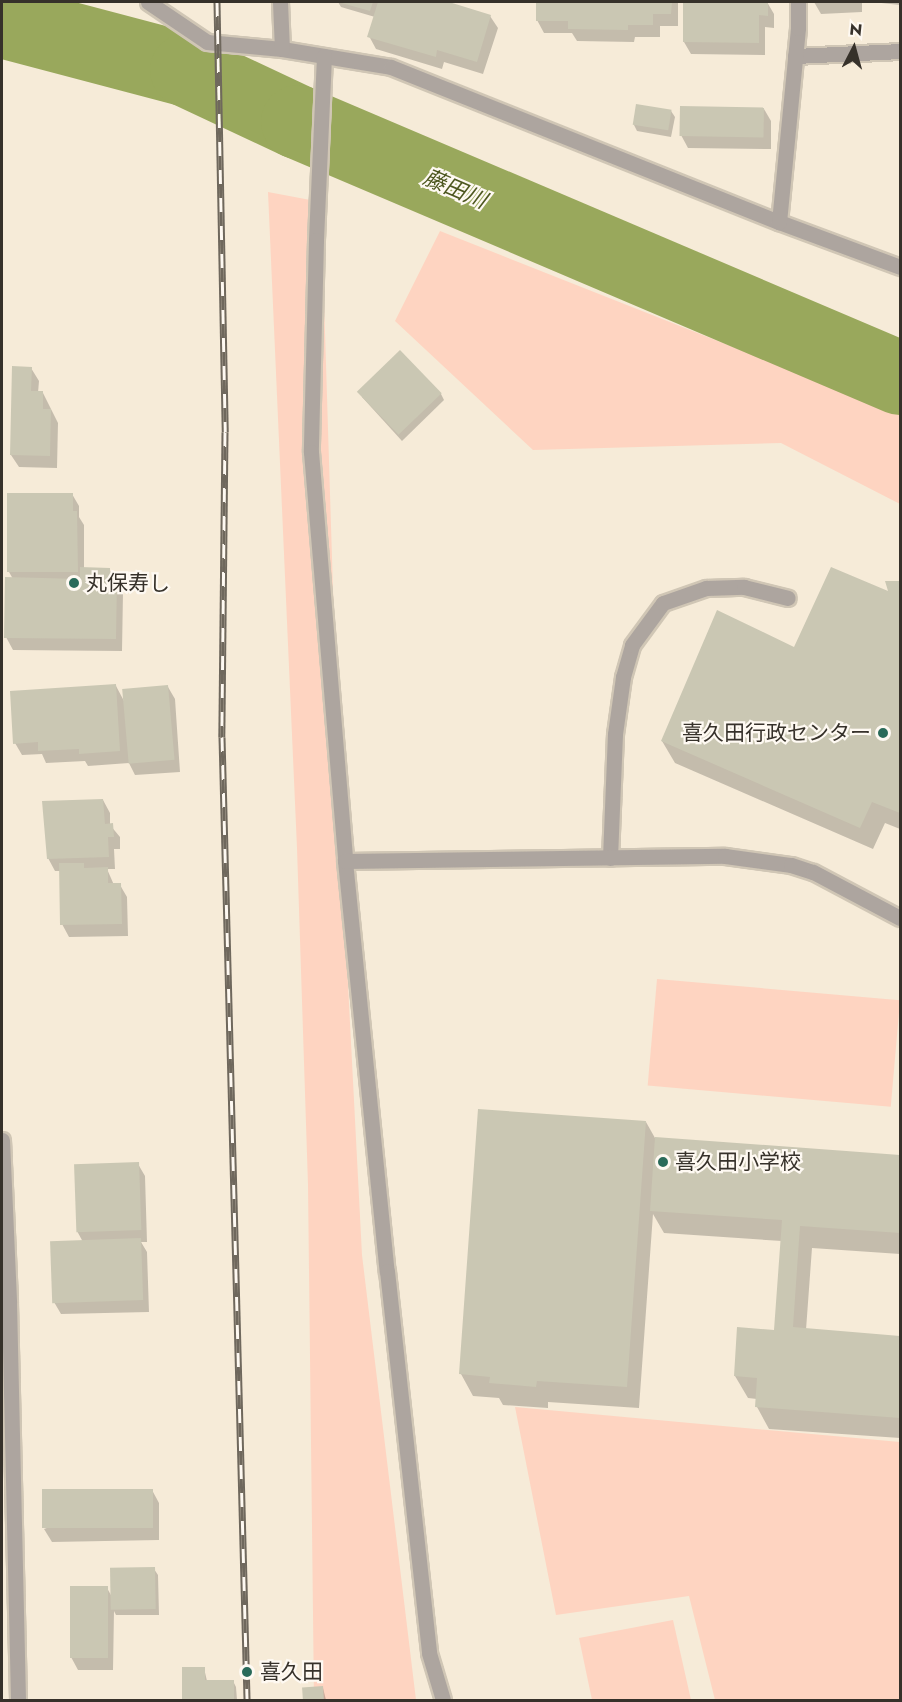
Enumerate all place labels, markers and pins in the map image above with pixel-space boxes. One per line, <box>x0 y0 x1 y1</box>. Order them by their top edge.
place label: 丸保寿し <box>86 570 170 596</box>
marker: 丸保寿し <box>67 576 81 590</box>
place label: 喜久田行政センター <box>682 720 871 746</box>
marker: 喜久田行政センター <box>876 726 890 740</box>
place label: 喜久田小学校 <box>675 1149 801 1175</box>
marker: 喜久田小学校 <box>656 1155 670 1169</box>
place label: 喜久田 <box>260 1659 323 1685</box>
marker: 喜久田 <box>238 1663 256 1681</box>

